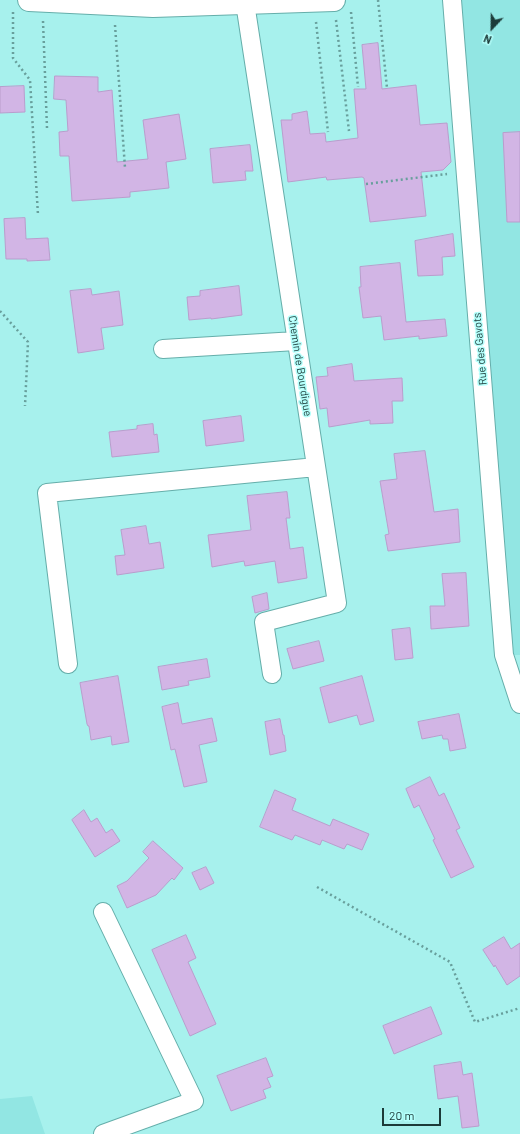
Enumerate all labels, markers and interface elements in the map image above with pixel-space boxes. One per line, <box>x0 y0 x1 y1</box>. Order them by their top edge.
north arrow <box>472 8 512 48</box>
text: N <box>481 32 493 47</box>
street label: Rue des Gavots <box>470 312 490 386</box>
street label: Chemin de Bourdigue <box>286 315 314 417</box>
scale bar <box>384 1100 443 1126</box>
text: 20 m <box>389 1108 415 1122</box>

